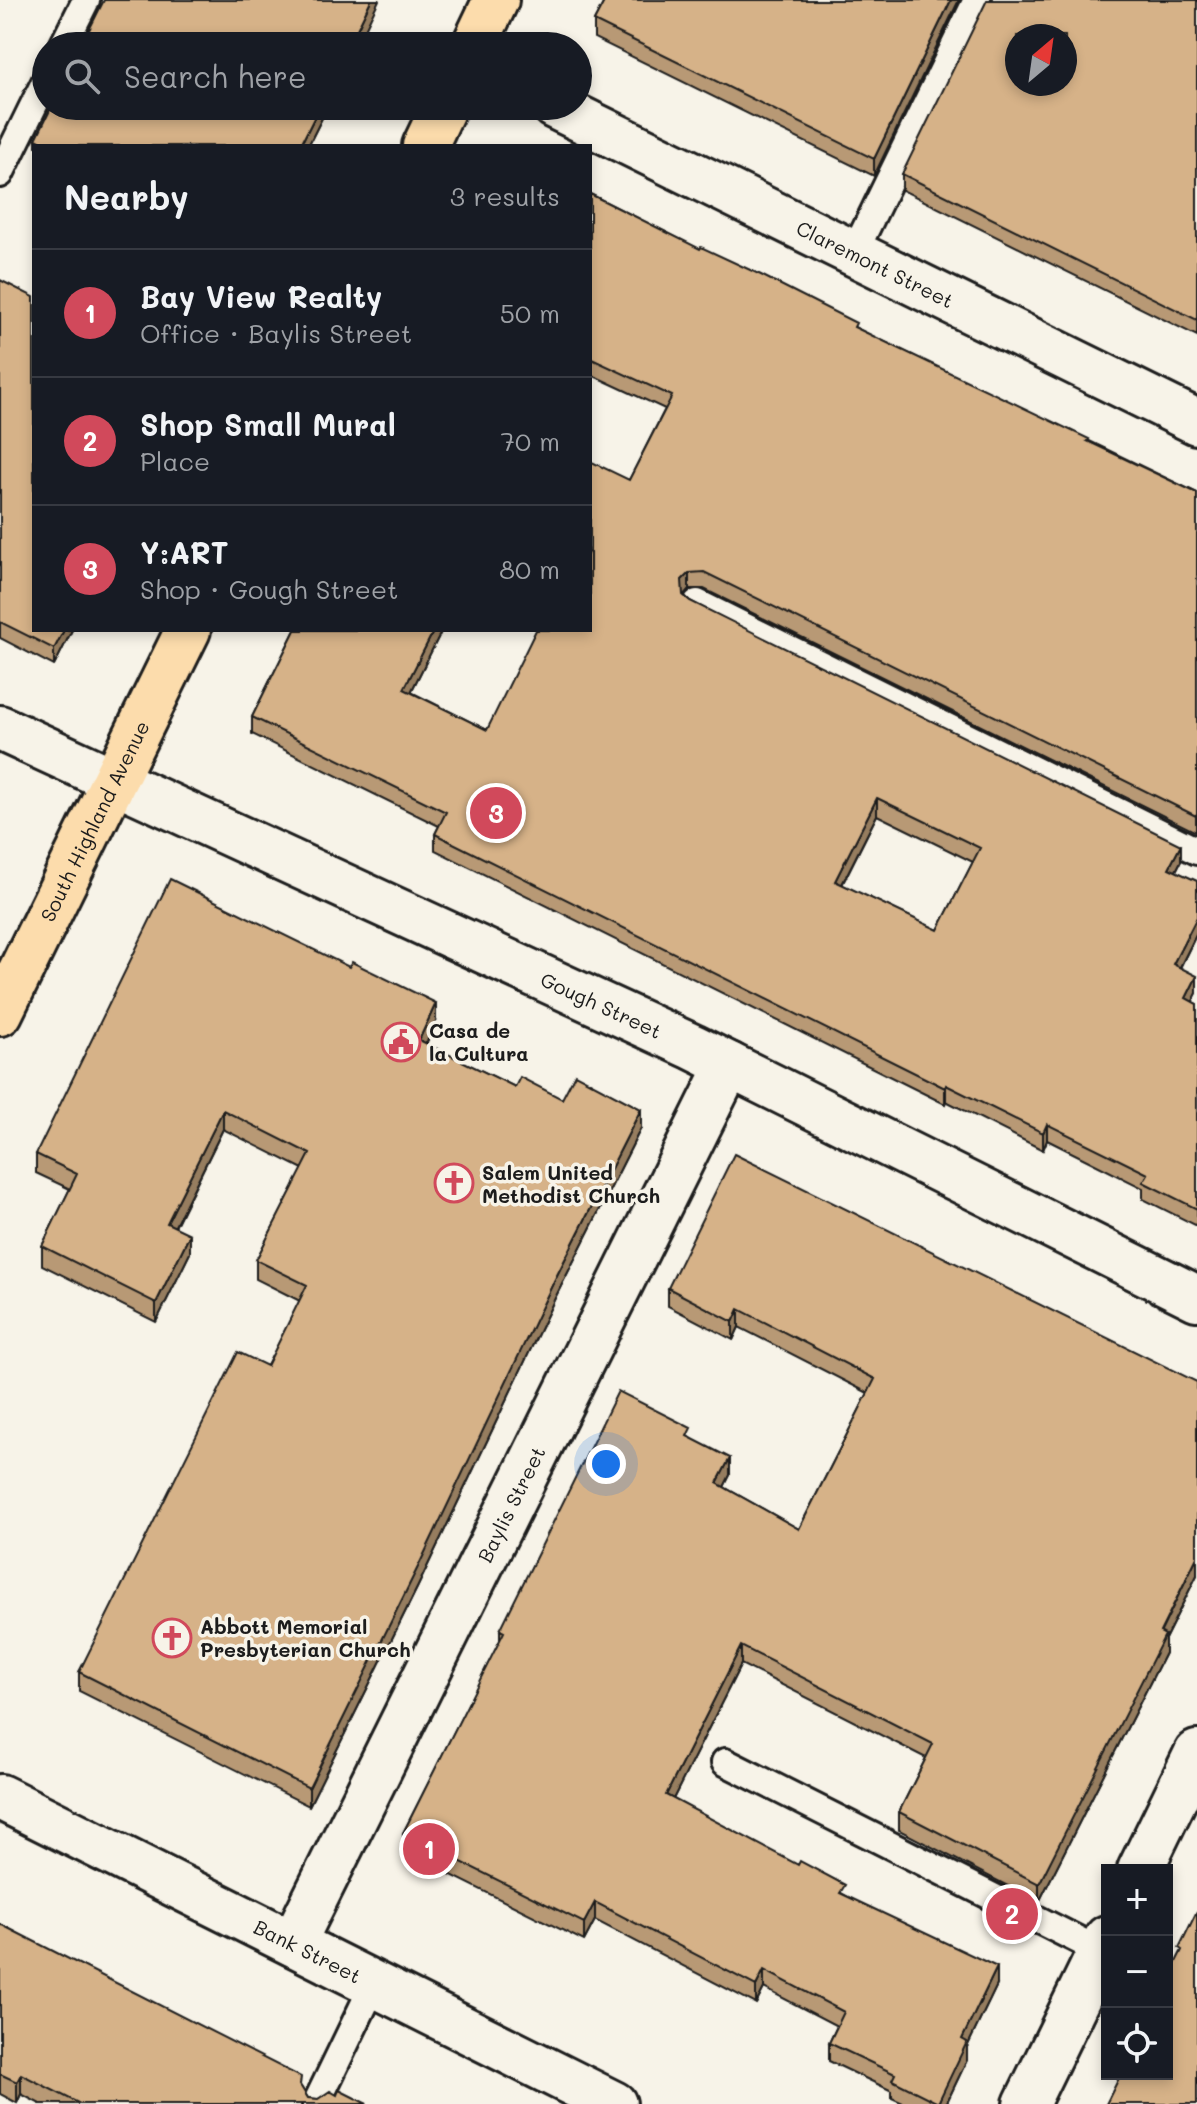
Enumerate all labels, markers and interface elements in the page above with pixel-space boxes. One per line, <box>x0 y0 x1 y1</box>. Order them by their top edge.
north arrow <box>1005 24 1077 96</box>
search box <box>32 32 592 120</box>
icon: search <box>60 54 104 98</box>
text: Search here <box>124 56 307 96</box>
text: Nearby <box>64 174 189 219</box>
text: 3 results <box>450 179 560 213</box>
street label: Claremont Street <box>792 214 958 314</box>
text: Bay View Realty <box>140 276 382 316</box>
text: 1 <box>84 296 96 330</box>
text: 50 m <box>500 296 560 330</box>
text: Office · Baylis Street <box>140 316 412 350</box>
text: Shop Small Mural <box>140 404 396 444</box>
text: 2 <box>83 424 97 458</box>
text: 70 m <box>500 424 560 458</box>
text: Place <box>140 444 210 478</box>
text: Y:ART <box>140 532 229 572</box>
text: 3 <box>82 552 98 586</box>
text: 80 m <box>499 552 560 586</box>
text: Shop · Gough Street <box>140 572 398 606</box>
street label: South Highland Avenue <box>34 716 155 926</box>
pin: 3 <box>470 783 522 843</box>
street label: Gough Street <box>537 966 666 1044</box>
place label: Casa de la Cultura <box>429 1017 529 1066</box>
public building icon: Casa de la Cultura <box>380 1021 422 1063</box>
place label: Salem United Methodist Church <box>482 1159 660 1208</box>
church icon: Salem United Methodist Church <box>433 1162 475 1204</box>
street label: Baylis Street <box>471 1442 551 1567</box>
your location <box>586 1444 626 1484</box>
place label: Abbott Memorial Presbyterian Church <box>200 1613 411 1662</box>
church icon: Abbott Memorial Presbyterian Church <box>151 1617 193 1659</box>
pin: 1 <box>403 1819 455 1879</box>
map controls <box>1101 1864 1173 2080</box>
button: + <box>1101 1864 1173 1936</box>
pin: 2 <box>986 1884 1038 1944</box>
street label: Bank Street <box>250 1913 366 1989</box>
button: − <box>1101 1936 1173 2008</box>
button: locate <box>1101 2008 1173 2080</box>

